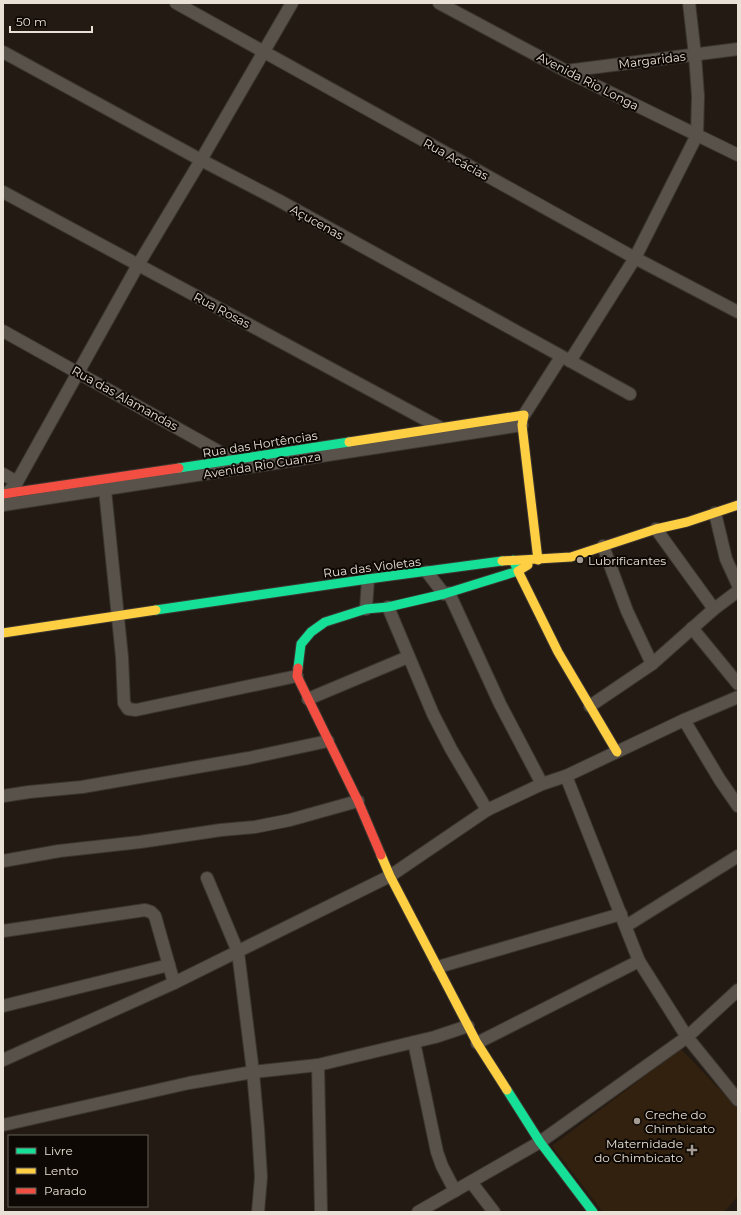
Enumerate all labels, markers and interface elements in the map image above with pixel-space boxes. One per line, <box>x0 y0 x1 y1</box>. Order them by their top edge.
scale bar <box>10 8 92 34</box>
text: 50 m <box>16 14 47 29</box>
street label: Margaridas <box>618 48 687 72</box>
street label: Avenida Rio Longa <box>535 49 641 113</box>
street label: Rua Acácias <box>421 135 491 183</box>
street label: Açucenas <box>288 201 346 243</box>
street label: Rua Rosas <box>191 289 253 331</box>
street label: Rua das Alamandas <box>69 363 181 433</box>
street label: Rua das Hortências <box>201 427 319 461</box>
street label: Avenida Rio Cuanza <box>202 448 322 482</box>
place label: Lubrificantes <box>588 553 666 568</box>
street label: Rua das Violetas <box>322 554 422 580</box>
marker: Lubrificantes <box>575 555 585 565</box>
place label: Creche do Chimbicato <box>645 1107 715 1136</box>
marker: Creche do Chimbicato <box>632 1116 642 1126</box>
legend <box>8 1135 148 1207</box>
place label: Maternidade do Chimbicato <box>594 1136 683 1165</box>
text: Livre <box>44 1143 73 1158</box>
marker: Maternidade do Chimbicato <box>686 1144 698 1156</box>
text: Lento <box>44 1163 79 1178</box>
text: Parado <box>44 1183 87 1198</box>

